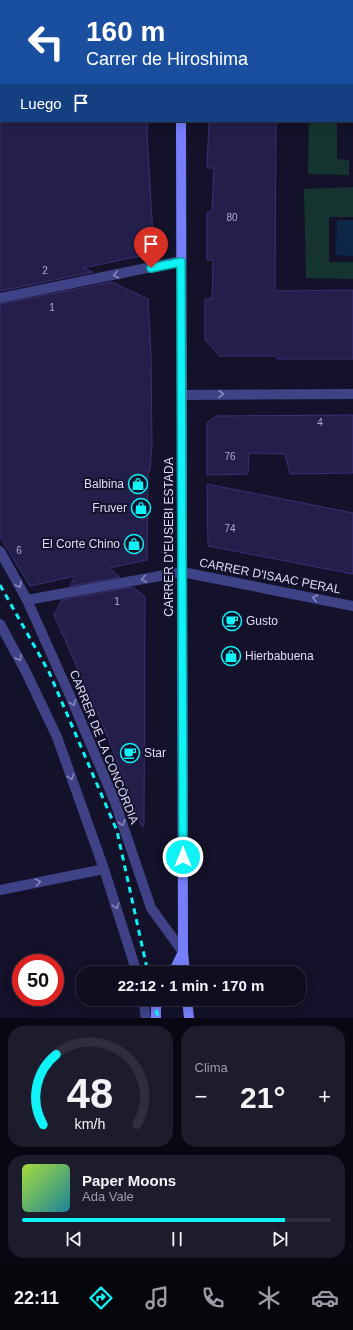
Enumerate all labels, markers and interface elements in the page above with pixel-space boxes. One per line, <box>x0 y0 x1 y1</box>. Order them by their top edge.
icon: left <box>20 16 72 68</box>
text: 160 m <box>86 16 165 47</box>
text: Carrer de Hiroshima <box>86 49 248 69</box>
icon: arrive <box>70 92 92 114</box>
text: Luego <box>20 95 62 112</box>
house number: 80 <box>226 212 238 223</box>
pin <box>134 227 168 268</box>
icon: arrive <box>140 233 162 255</box>
house number: 2 <box>42 265 48 276</box>
one-way arrow <box>113 270 119 278</box>
house number: 1 <box>49 302 55 313</box>
one-way arrow <box>218 390 224 399</box>
house number: 4 <box>317 417 323 428</box>
house number: 76 <box>224 451 236 462</box>
street label: CARRER D'EUSEBI ESTADA <box>162 457 176 617</box>
shop icon: Balbina <box>127 473 149 495</box>
place label: Balbina <box>84 477 124 491</box>
shop icon: Fruver <box>130 497 152 519</box>
place label: Fruver <box>92 501 127 515</box>
house number: 74 <box>224 523 236 534</box>
shop icon: El Corte Chino <box>123 533 145 555</box>
place label: El Corte Chino <box>42 537 120 551</box>
house number: 6 <box>16 545 22 556</box>
street label: CARRER D'ISAAC PERAL <box>198 555 342 597</box>
one-way arrow <box>141 574 147 583</box>
one-way arrow <box>14 581 21 588</box>
one-way arrow <box>312 595 318 603</box>
house number: 1 <box>114 596 120 607</box>
cafe icon: Gusto <box>221 610 243 632</box>
place label: Gusto <box>246 614 278 628</box>
shop icon: Hierbabuena <box>220 645 242 667</box>
place label: Hierbabuena <box>245 649 314 663</box>
one-way arrow <box>14 654 21 661</box>
street label: CARRER DE LA CONCÒRDIA <box>67 668 142 826</box>
one-way arrow <box>69 699 77 706</box>
cafe icon: Star <box>119 742 141 764</box>
place label: Star <box>144 746 166 760</box>
one-way arrow <box>67 773 75 780</box>
one-way arrow <box>118 820 126 827</box>
position arrow <box>162 836 204 878</box>
one-way arrow <box>35 879 41 887</box>
one-way arrow <box>111 902 120 909</box>
speed limit sign: 50 <box>12 954 64 1006</box>
text: 22:12 · 1 min · 170 m <box>118 977 264 994</box>
text: Clima <box>195 1060 228 1075</box>
text: 48 <box>67 1069 113 1116</box>
text: 21° <box>240 1081 285 1114</box>
text: − <box>195 1084 207 1109</box>
text: + <box>318 1084 331 1109</box>
text: km/h <box>75 1115 106 1131</box>
text: Paper Moons <box>82 1172 176 1189</box>
text: Ada Vale <box>82 1189 134 1204</box>
icon: previous <box>63 1228 85 1250</box>
icon: pause <box>166 1228 188 1250</box>
icon: next <box>269 1228 291 1250</box>
icon: directions <box>87 1284 115 1312</box>
icon: music <box>143 1284 171 1312</box>
icon: phone <box>199 1284 227 1312</box>
icon: climate <box>255 1284 283 1312</box>
icon: car <box>311 1284 339 1312</box>
text: 22:11 <box>14 1288 59 1308</box>

